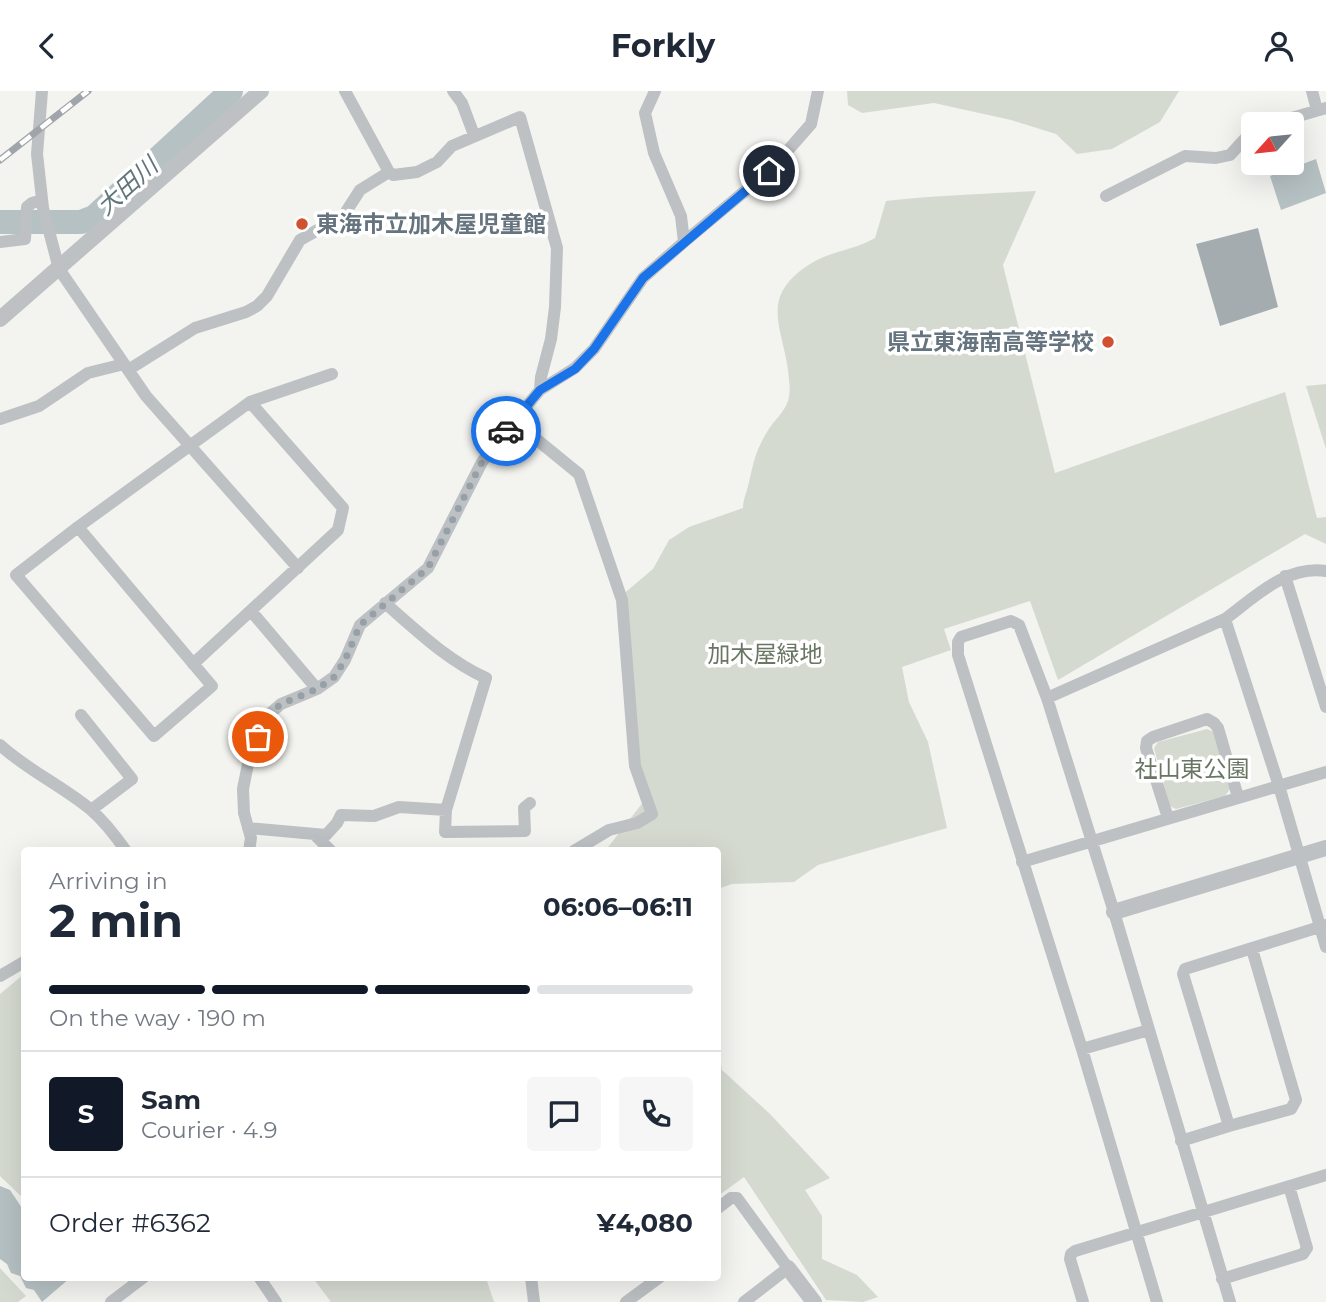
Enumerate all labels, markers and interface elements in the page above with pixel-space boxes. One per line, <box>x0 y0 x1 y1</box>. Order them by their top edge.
text: Forkly <box>611 26 715 65</box>
icon: back <box>28 27 66 65</box>
icon: person <box>1260 27 1298 65</box>
north arrow <box>1241 112 1304 175</box>
map controls <box>1241 112 1304 175</box>
pin <box>739 141 799 201</box>
water label: 大田川 <box>91 149 166 221</box>
icon: home <box>750 152 788 190</box>
place label: 東海市立加木屋児童館 <box>316 210 546 238</box>
marker: 東海市立加木屋児童館 <box>294 216 310 232</box>
place label: 県立東海南高等学校 <box>887 328 1094 356</box>
marker: 県立東海南高等学校 <box>1100 334 1116 350</box>
courier <box>471 396 541 466</box>
icon: car <box>487 412 525 450</box>
park label: 加木屋緑地 <box>708 640 823 668</box>
pin <box>228 707 288 767</box>
icon: bag <box>239 718 277 756</box>
park label: 社山東公園 <box>1135 755 1250 783</box>
text: Arriving in <box>49 867 168 895</box>
text: 06:06–06:11 <box>543 891 693 923</box>
text: 2 min <box>49 892 183 949</box>
text: On the way · 190 m <box>49 1004 266 1032</box>
button: chat <box>527 1077 601 1151</box>
button: phone <box>619 1077 693 1151</box>
text: Sam <box>141 1084 201 1116</box>
text: S <box>78 1098 94 1130</box>
text: Courier · 4.9 <box>141 1116 277 1144</box>
text: Order #6362 <box>49 1207 211 1239</box>
text: ¥4,080 <box>597 1207 693 1239</box>

